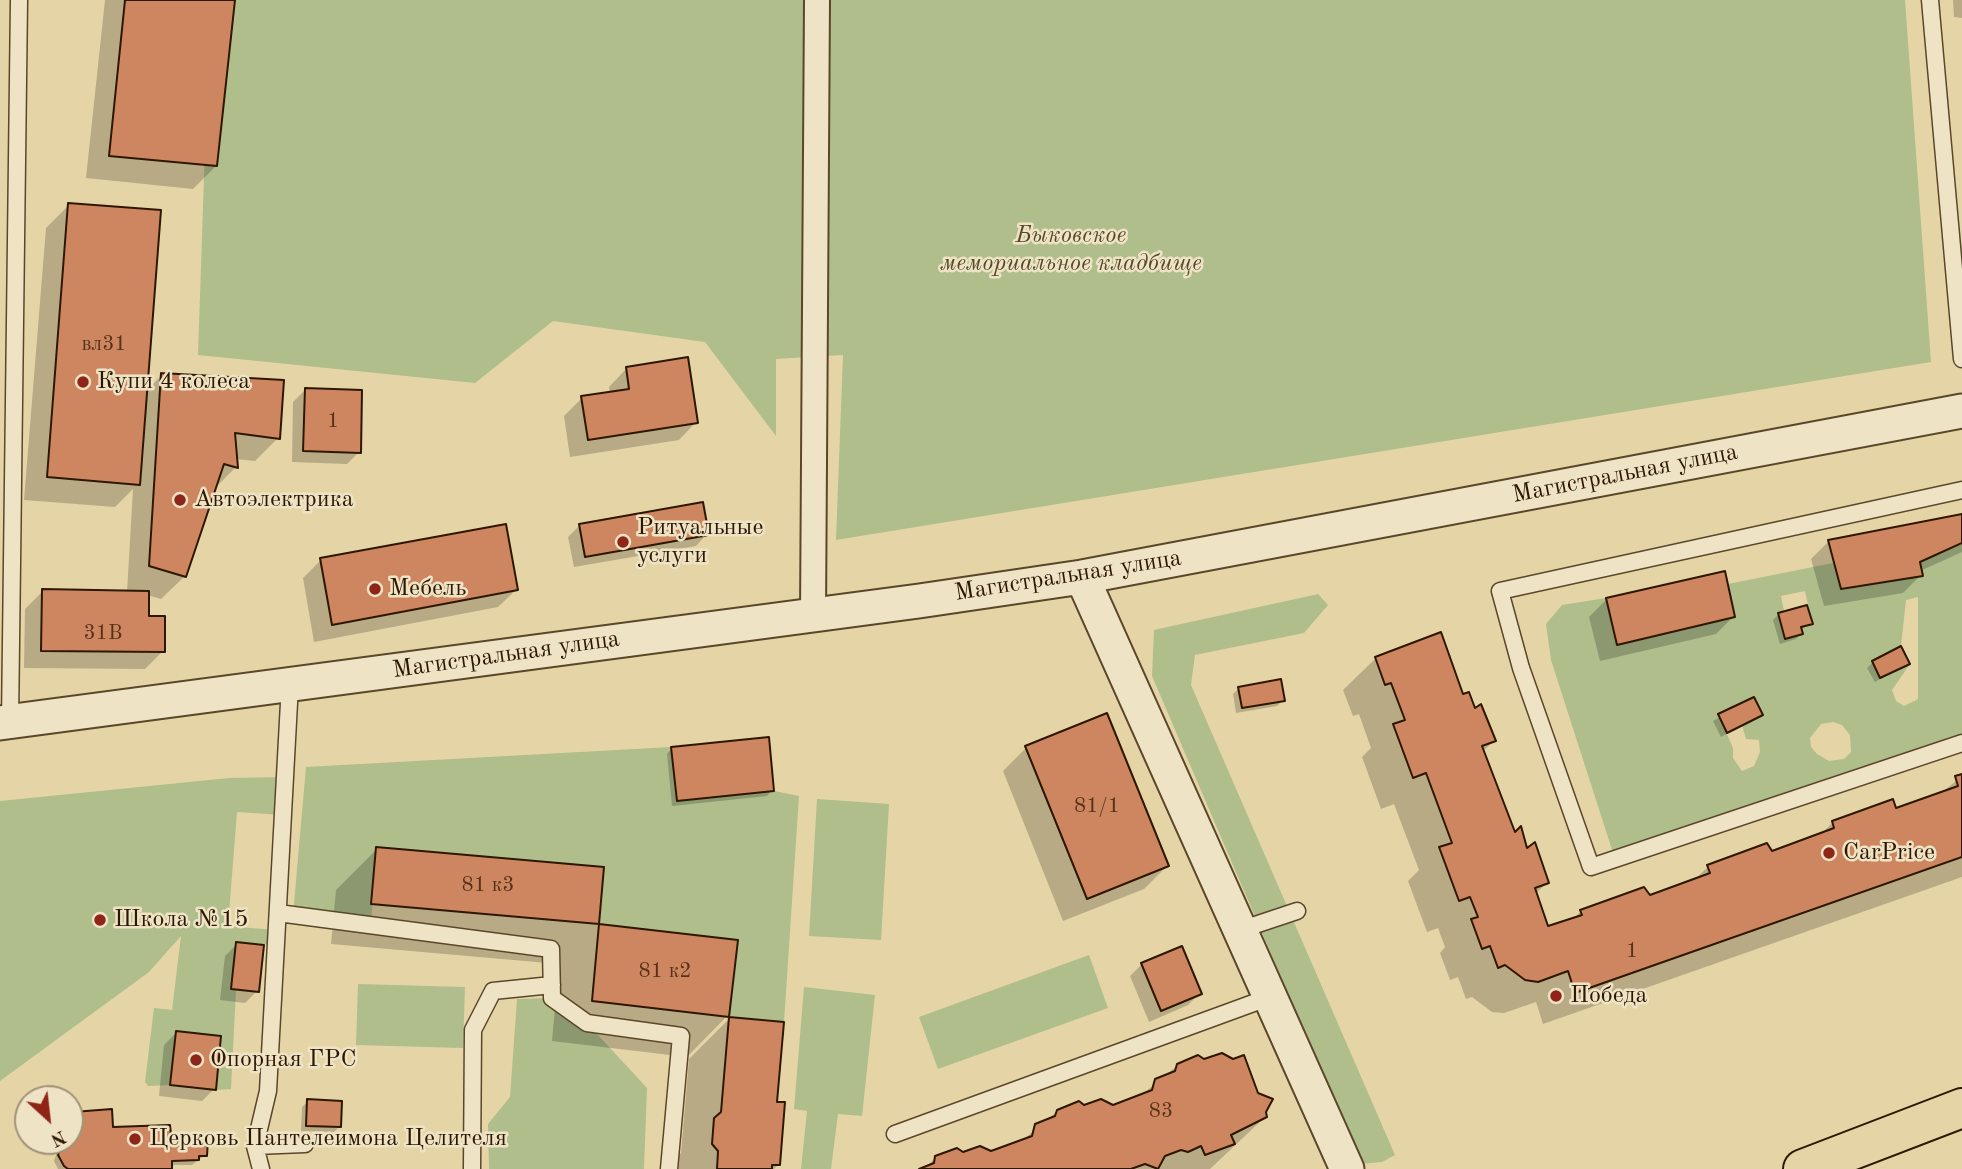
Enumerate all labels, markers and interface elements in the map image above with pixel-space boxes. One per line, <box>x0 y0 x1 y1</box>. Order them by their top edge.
park label: Быковское мемориальное кладбище <box>940 222 1202 278</box>
house number: вл31 <box>81 331 127 357</box>
place label: Купи 4 колеса <box>97 368 250 396</box>
marker: Купи 4 колеса <box>75 374 91 390</box>
house number: 1 <box>327 408 339 434</box>
street label: Магистральная улица <box>1510 438 1740 510</box>
place label: Автоэлектрика <box>194 486 354 514</box>
marker: Автоэлектрика <box>172 492 188 508</box>
place label: Ритуальные услуги <box>637 514 763 570</box>
marker: Ритуальные услуги <box>615 534 631 550</box>
street label: Магистральная улица <box>953 544 1183 608</box>
place label: Мебель <box>389 575 466 603</box>
marker: Мебель <box>367 581 383 597</box>
house number: 31В <box>84 620 122 646</box>
street label: Магистральная улица <box>391 625 621 685</box>
house number: 81/1 <box>1074 793 1120 819</box>
place label: CarPrice <box>1843 839 1935 867</box>
marker: CarPrice <box>1821 845 1837 861</box>
house number: 81 к3 <box>462 872 514 898</box>
place label: Школа №15 <box>114 906 249 934</box>
marker: Школа №15 <box>92 912 108 928</box>
house number: 1 <box>1626 938 1638 964</box>
house number: 81 к2 <box>639 958 691 984</box>
place label: Победа <box>1570 982 1647 1010</box>
marker: Победа <box>1548 988 1564 1004</box>
place label: Опорная ГРС <box>210 1046 356 1074</box>
marker: Опорная ГРС <box>188 1052 204 1068</box>
north arrow <box>14 1085 84 1155</box>
house number: 83 <box>1149 1098 1173 1124</box>
place label: Церковь Пантелеимона Целителя <box>149 1125 507 1153</box>
text: N <box>47 1126 69 1149</box>
marker: Церковь Пантелеимона Целителя <box>127 1131 143 1147</box>

